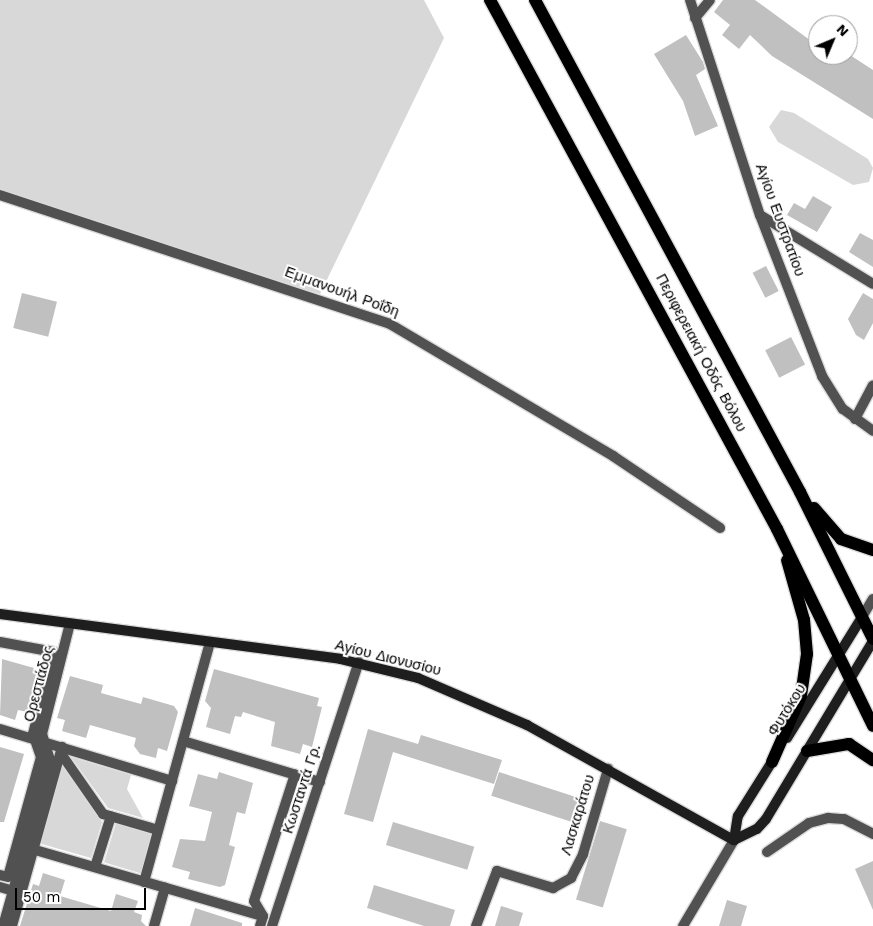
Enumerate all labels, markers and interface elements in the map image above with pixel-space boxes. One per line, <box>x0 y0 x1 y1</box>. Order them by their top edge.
north arrow <box>808 15 858 65</box>
text: N <box>834 21 852 39</box>
street label: Αγίου Ευστρατίου <box>751 161 809 279</box>
street label: Εμμανουήλ Ροΐδη <box>282 263 402 321</box>
street label: Περιφερειακή Οδός Βόλου <box>652 271 750 435</box>
street label: Αγίου Διονυσίου <box>333 636 443 680</box>
street label: Ορεστιάδος <box>20 644 58 724</box>
street label: Φυτόκου <box>764 681 810 739</box>
street label: Κωσταντά Γρ. <box>279 742 325 836</box>
street label: Λασκαράτου <box>557 772 599 858</box>
scale bar <box>18 878 149 910</box>
text: 50 m <box>23 888 60 906</box>

